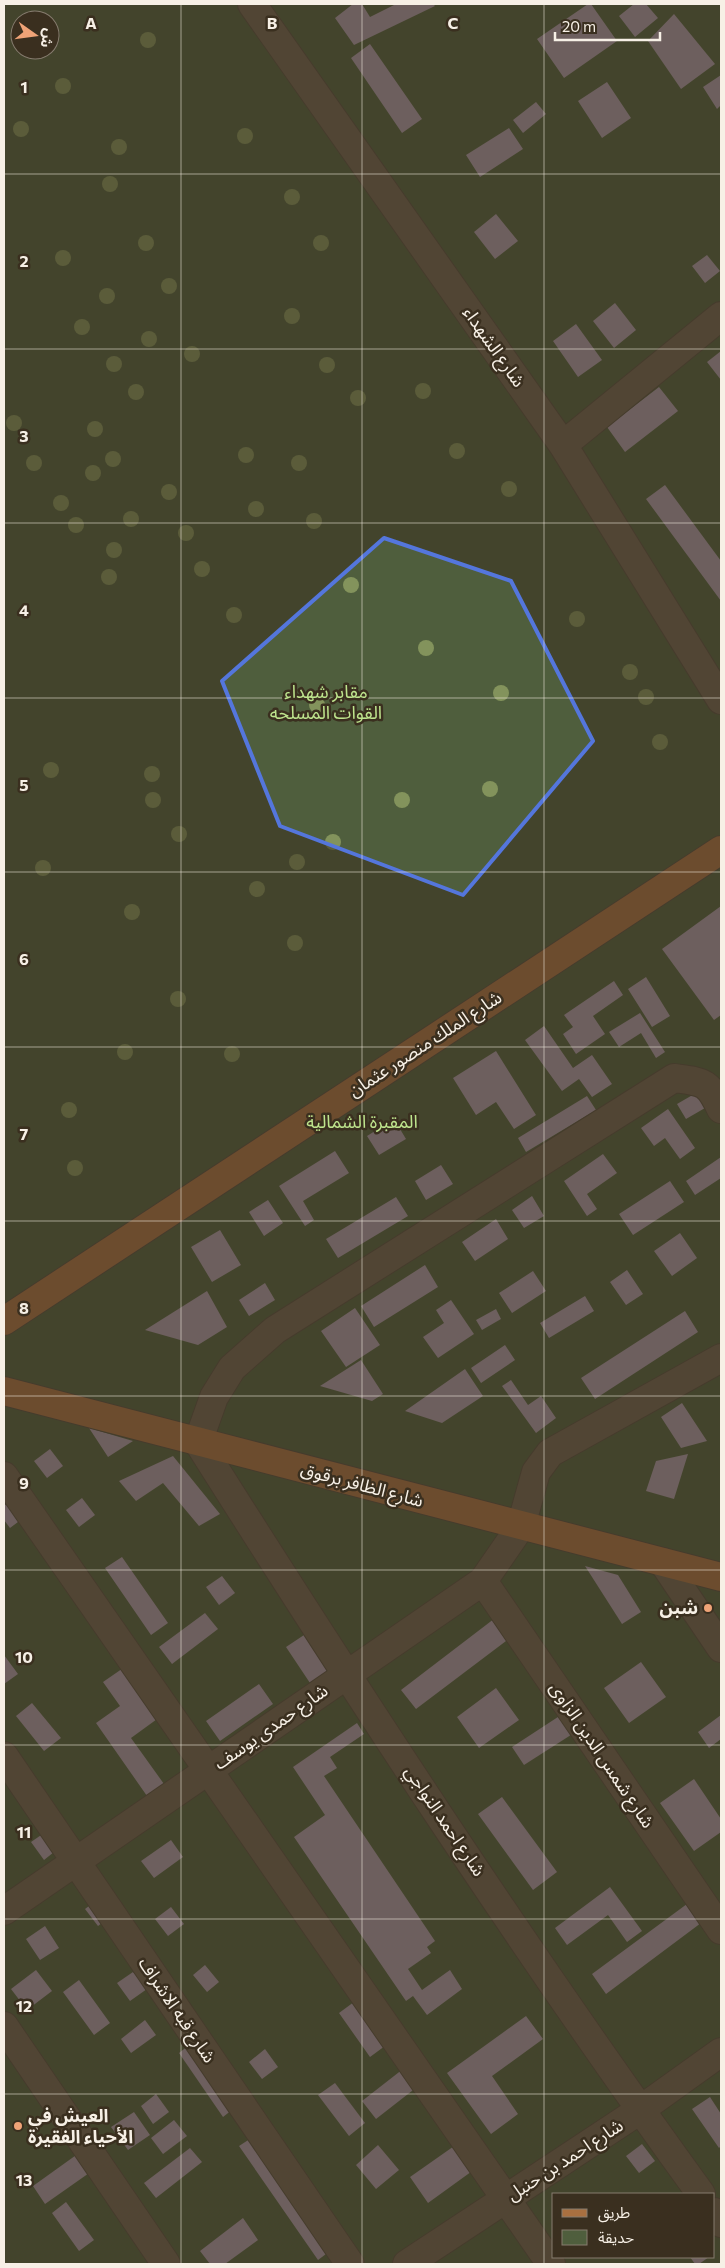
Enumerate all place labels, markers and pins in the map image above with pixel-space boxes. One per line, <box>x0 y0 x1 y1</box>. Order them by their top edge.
place label: شبن <box>659 1596 698 1618</box>
marker: شبن <box>702 1602 714 1614</box>
place label: العيش في الأحياء الفقيرة <box>28 2104 133 2148</box>
marker: العيش في الأحياء الفقيرة <box>12 2120 24 2132</box>

